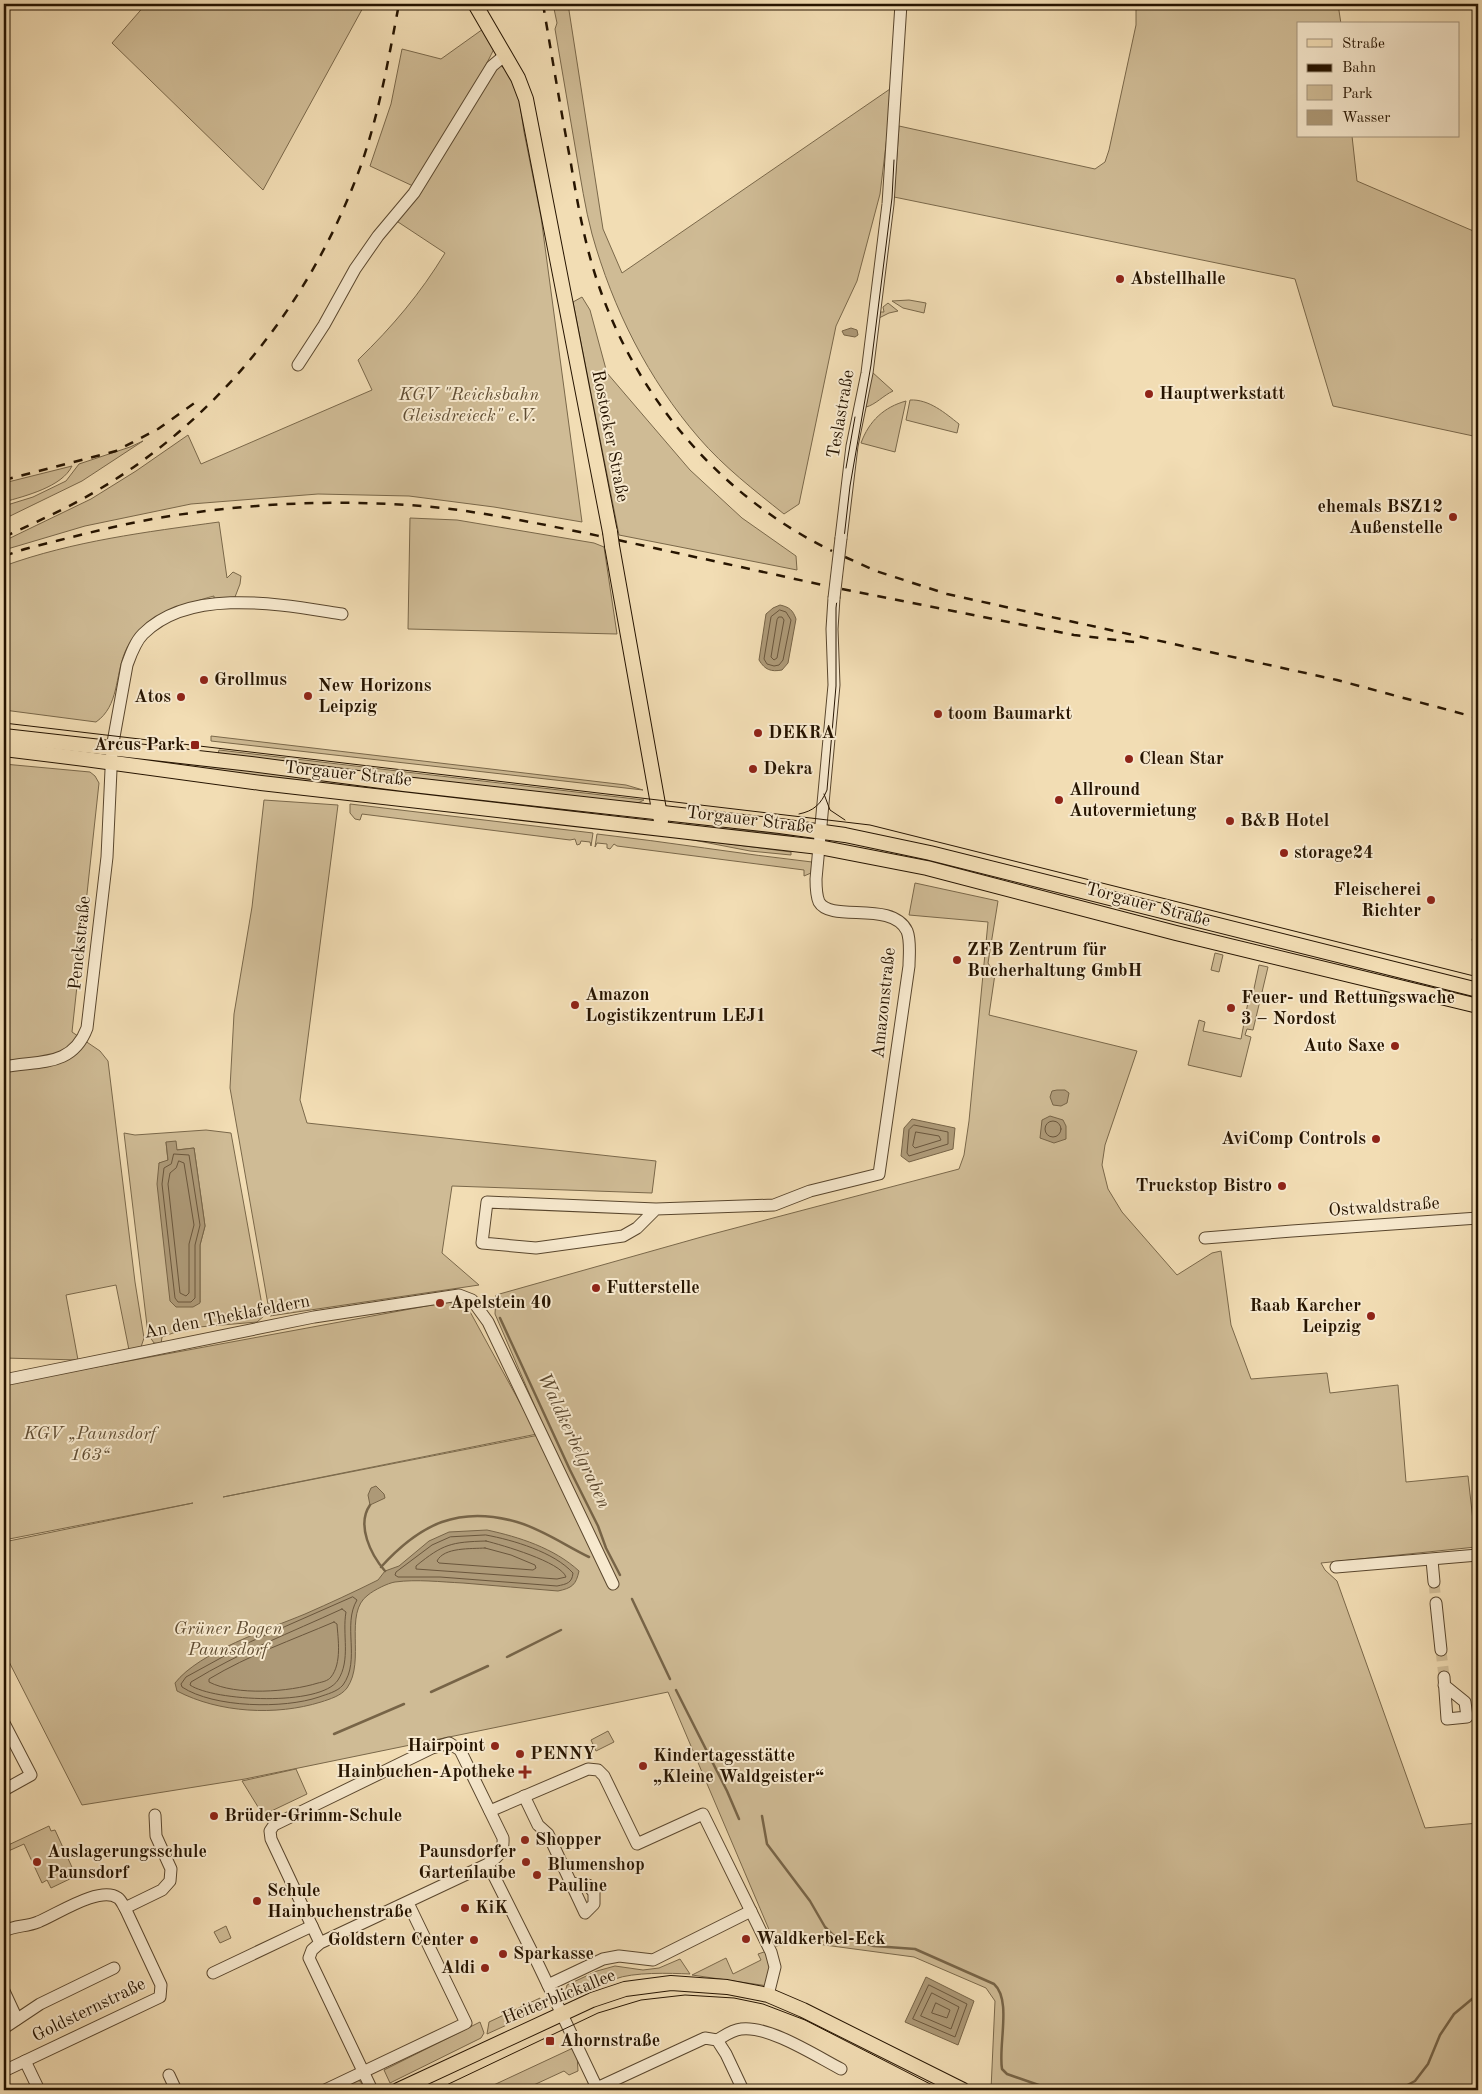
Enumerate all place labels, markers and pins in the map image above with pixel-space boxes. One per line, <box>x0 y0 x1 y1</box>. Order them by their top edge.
place label: Abstellhalle <box>1130 270 1226 288</box>
marker: Abstellhalle <box>1114 273 1126 285</box>
place label: Hauptwerkstatt <box>1159 385 1286 403</box>
marker: Hauptwerkstatt <box>1143 388 1155 400</box>
place label: ehemals BSZ12 Außenstelle <box>1318 498 1443 537</box>
marker: ehemals BSZ12 Außenstelle <box>1447 511 1459 523</box>
place label: Grollmus <box>214 671 287 689</box>
marker: Grollmus <box>198 674 210 686</box>
place label: New Horizons Leipzig <box>318 677 432 716</box>
place label: Atos <box>134 688 171 706</box>
marker: New Horizons Leipzig <box>302 690 314 702</box>
marker: Atos <box>175 691 187 703</box>
place label: toom Baumarkt <box>948 705 1072 723</box>
marker: toom Baumarkt <box>932 708 944 720</box>
place label: DEKRA <box>768 724 836 742</box>
marker: DEKRA <box>752 727 764 739</box>
place label: Arcus Park <box>94 736 185 754</box>
marker: Arcus Park <box>189 739 201 751</box>
place label: Clean Star <box>1139 750 1224 768</box>
marker: Clean Star <box>1123 753 1135 765</box>
place label: Dekra <box>763 760 813 778</box>
marker: Dekra <box>747 763 759 775</box>
place label: Allround Autovermietung <box>1069 781 1196 820</box>
marker: Allround Autovermietung <box>1053 794 1065 806</box>
place label: B&B Hotel <box>1240 812 1330 830</box>
marker: B&B Hotel <box>1224 815 1236 827</box>
place label: storage24 <box>1294 844 1374 862</box>
marker: storage24 <box>1278 847 1290 859</box>
place label: Fleischerei Richter <box>1333 881 1421 920</box>
marker: Fleischerei Richter <box>1425 894 1437 906</box>
place label: ZFB Zentrum für Bucherhaltung GmbH <box>967 941 1143 980</box>
marker: ZFB Zentrum für Bucherhaltung GmbH <box>951 954 963 966</box>
place label: Amazon Logistikzentrum LEJ1 <box>585 986 766 1025</box>
place label: Feuer- und Rettungswache 3 – Nordost <box>1241 989 1455 1028</box>
marker: Amazon Logistikzentrum LEJ1 <box>569 999 581 1011</box>
marker: Feuer- und Rettungswache 3 – Nordost <box>1225 1002 1237 1014</box>
place label: Auto Saxe <box>1303 1037 1385 1055</box>
marker: Auto Saxe <box>1389 1040 1401 1052</box>
place label: AviComp Controls <box>1221 1130 1366 1148</box>
marker: AviComp Controls <box>1370 1133 1382 1145</box>
place label: Truckstop Bistro <box>1135 1177 1272 1195</box>
marker: Truckstop Bistro <box>1276 1180 1288 1192</box>
place label: Futterstelle <box>606 1279 700 1297</box>
marker: Futterstelle <box>590 1282 602 1294</box>
place label: Apelstein 40 <box>450 1294 551 1312</box>
marker: Apelstein 40 <box>434 1297 446 1309</box>
place label: Raab Karcher Leipzig <box>1249 1297 1361 1336</box>
marker: Raab Karcher Leipzig <box>1365 1310 1377 1322</box>
place label: Hairpoint <box>407 1737 485 1755</box>
marker: Hairpoint <box>489 1740 501 1752</box>
place label: PENNY <box>530 1745 596 1763</box>
place label: Kindertagesstätte „Kleine Waldgeister“ <box>653 1747 824 1786</box>
marker: PENNY <box>514 1748 526 1760</box>
marker: Kindertagesstätte „Kleine Waldgeister“ <box>637 1760 649 1772</box>
place label: Hainbuchen-Apotheke <box>336 1763 515 1781</box>
marker: Hainbuchen-Apotheke <box>519 1766 531 1778</box>
place label: Brüder-Grimm-Schule <box>224 1807 402 1825</box>
marker: Brüder-Grimm-Schule <box>208 1810 220 1822</box>
place label: Shopper <box>535 1831 601 1849</box>
marker: Shopper <box>519 1834 531 1846</box>
place label: Auslagerungsschule Paunsdorf <box>47 1843 207 1882</box>
place label: Paunsdorfer Gartenlaube <box>418 1843 516 1882</box>
marker: Auslagerungsschule Paunsdorf <box>31 1856 43 1868</box>
marker: Paunsdorfer Gartenlaube <box>520 1856 532 1868</box>
place label: Blumenshop Pauline <box>547 1856 645 1895</box>
marker: Blumenshop Pauline <box>531 1869 543 1881</box>
place label: Schule Hainbuchenstraße <box>267 1882 412 1921</box>
marker: Schule Hainbuchenstraße <box>251 1895 263 1907</box>
place label: KiK <box>475 1899 508 1917</box>
marker: KiK <box>459 1902 471 1914</box>
place label: Waldkerbel-Eck <box>756 1930 886 1948</box>
place label: Goldstern Center <box>328 1931 464 1949</box>
marker: Waldkerbel-Eck <box>740 1933 752 1945</box>
marker: Goldstern Center <box>468 1934 480 1946</box>
place label: Sparkasse <box>513 1945 594 1963</box>
marker: Sparkasse <box>497 1948 509 1960</box>
place label: Aldi <box>441 1959 475 1977</box>
marker: Aldi <box>479 1962 491 1974</box>
place label: Ahornstraße <box>560 2032 660 2050</box>
marker: Ahornstraße <box>544 2035 556 2047</box>

